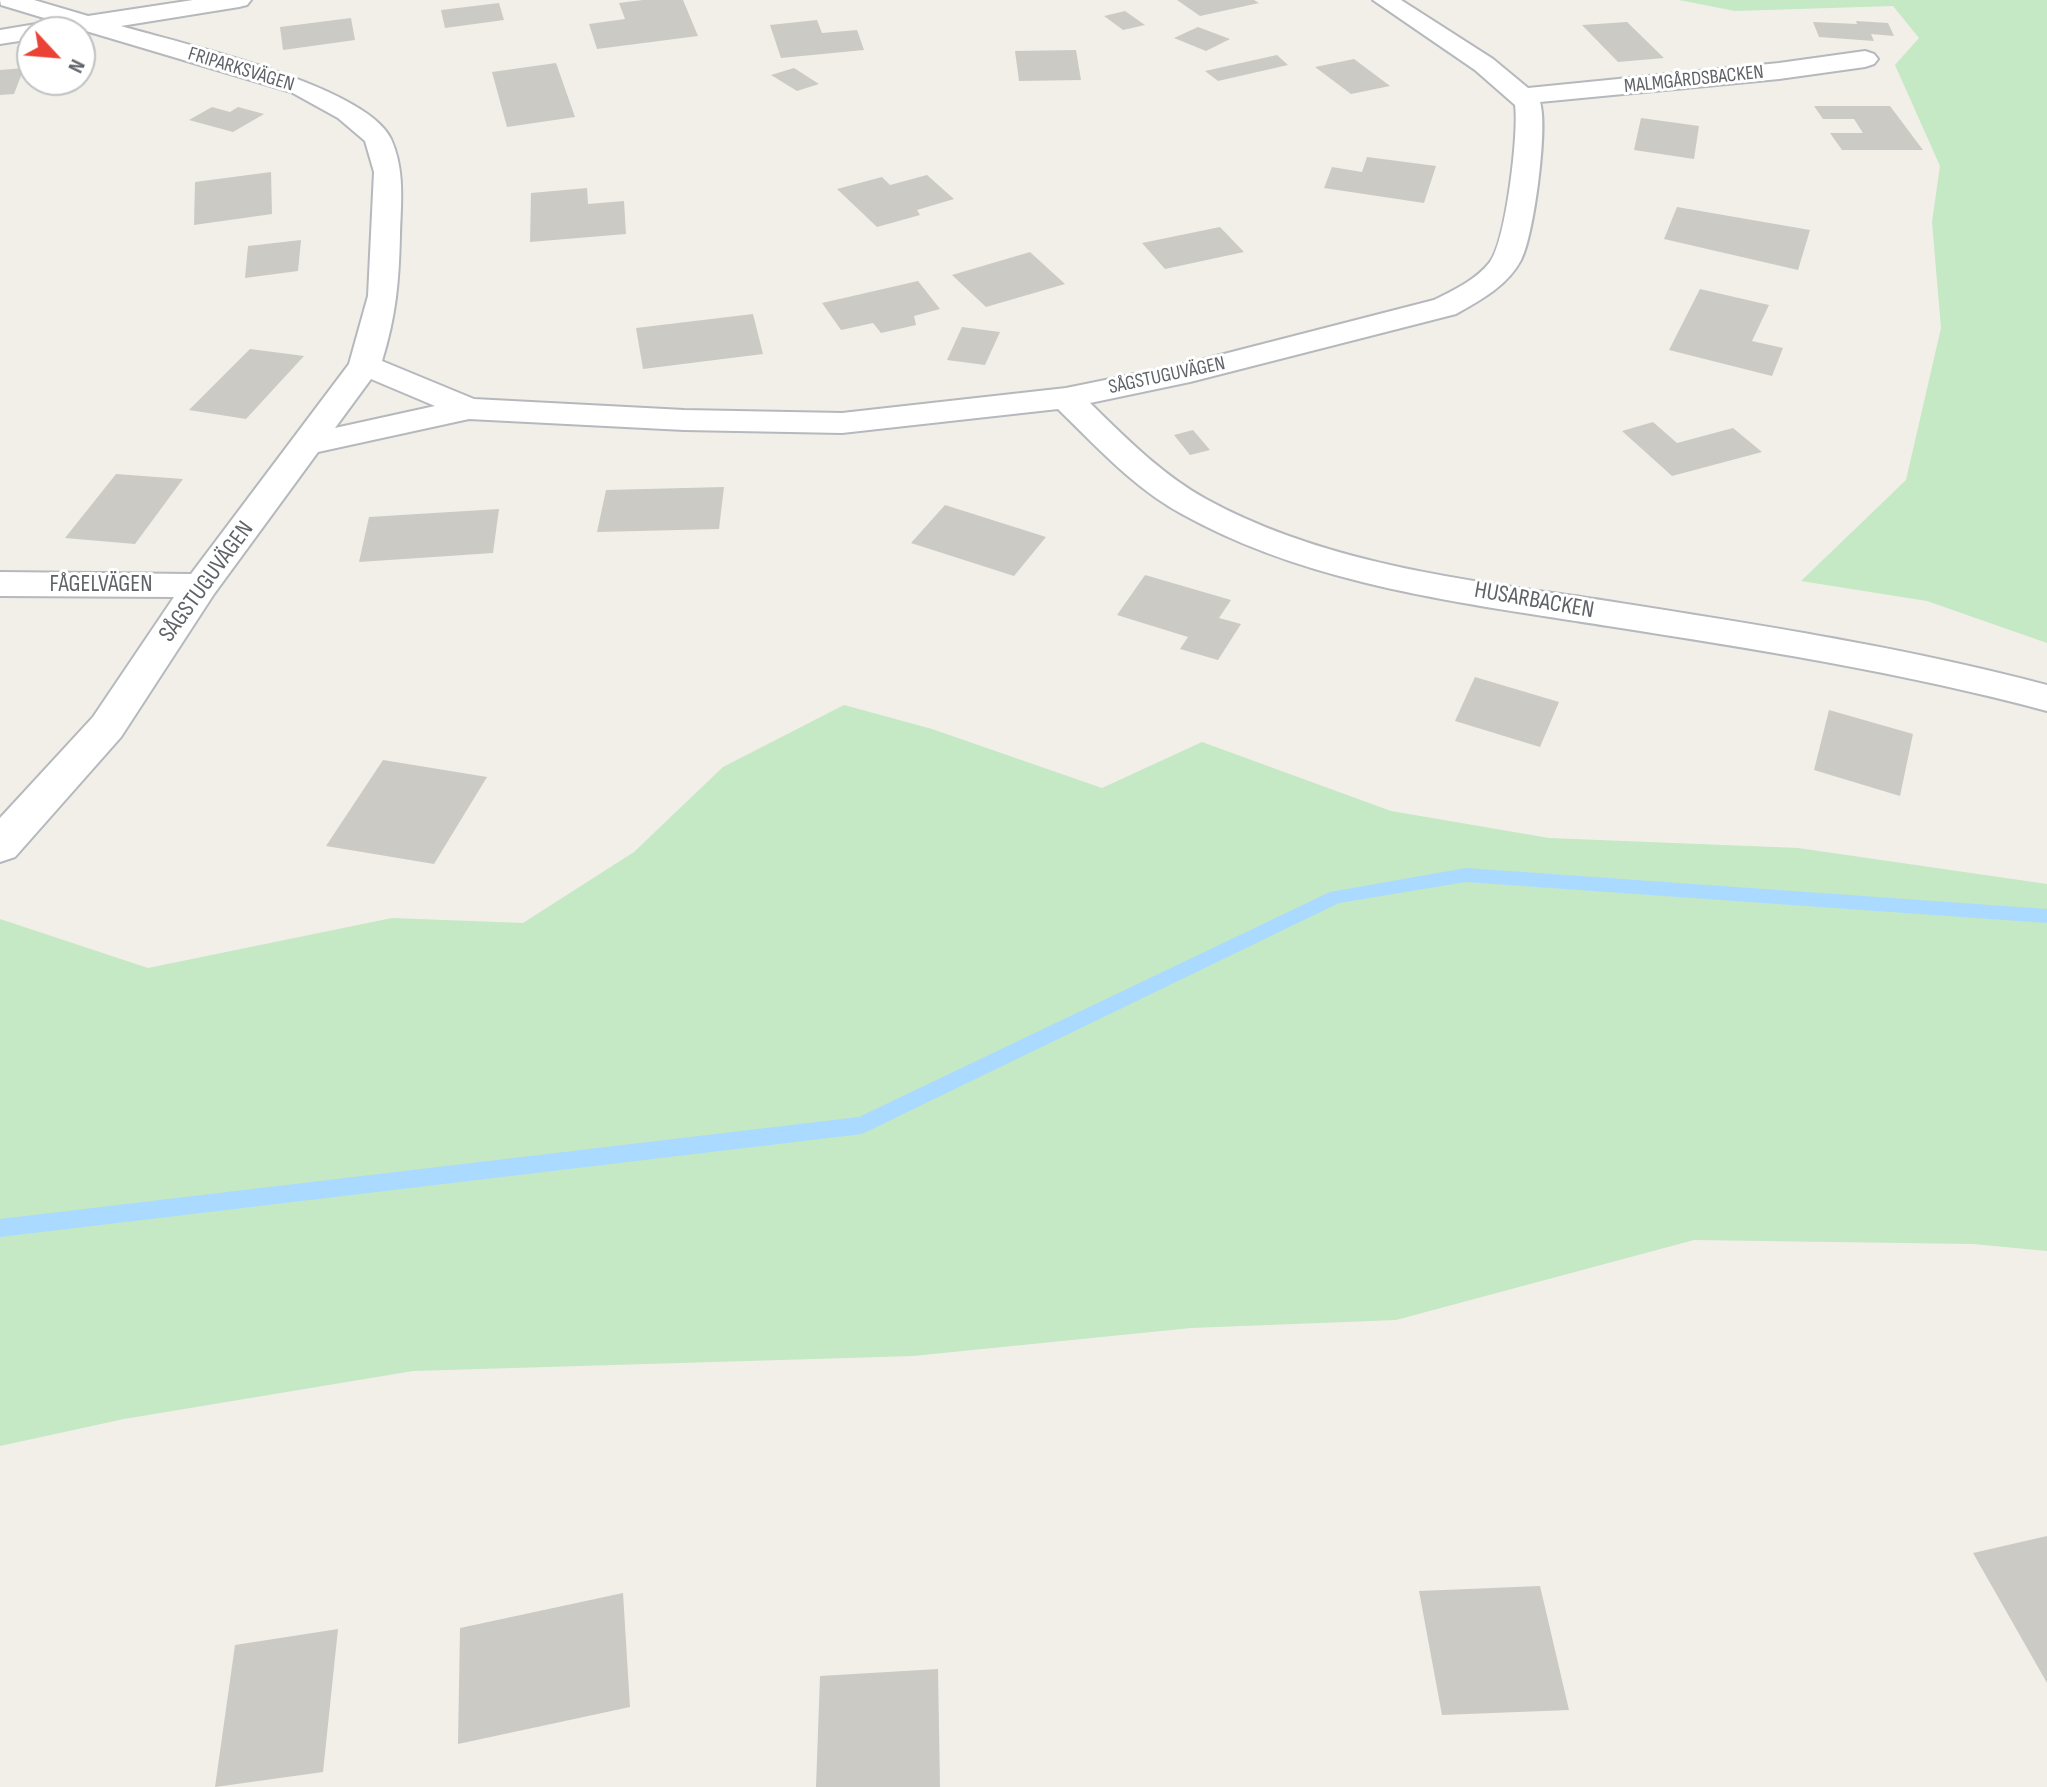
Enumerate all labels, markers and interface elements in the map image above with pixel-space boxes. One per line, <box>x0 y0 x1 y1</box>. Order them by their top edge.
north arrow <box>16 16 96 96</box>
street label: FRIPARKSVÄGEN <box>185 42 297 98</box>
text: N <box>62 55 91 77</box>
street label: MALMGÅRDSBACKEN <box>1623 61 1765 99</box>
street label: SÅGSTUGUVÄGEN <box>1107 352 1227 400</box>
street label: SÅGSTUGUVÄGEN <box>154 516 260 648</box>
street label: FÅGELVÄGEN <box>50 571 152 599</box>
street label: HUSARBACKEN <box>1472 576 1596 626</box>

